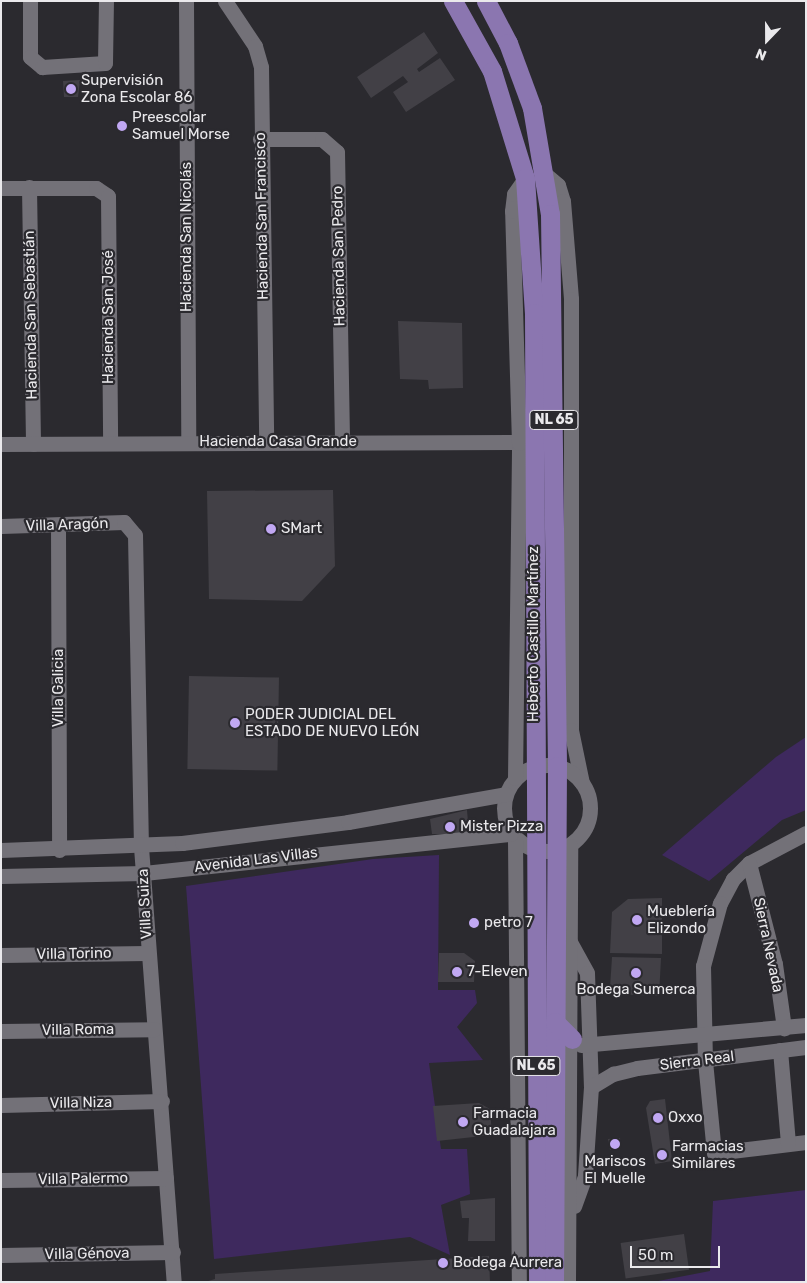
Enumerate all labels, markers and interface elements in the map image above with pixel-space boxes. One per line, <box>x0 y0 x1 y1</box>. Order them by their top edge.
north arrow <box>742 15 792 65</box>
text: N <box>753 45 769 64</box>
place label: Supervisión Zona Escolar 86 <box>81 71 193 106</box>
marker: Supervisión Zona Escolar 86 <box>65 83 77 95</box>
place label: Preescolar Samuel Morse <box>132 108 230 143</box>
marker: Preescolar Samuel Morse <box>116 120 128 132</box>
street label: Hacienda San Francisco <box>252 132 272 300</box>
street label: Hacienda San Nicolás <box>178 162 196 312</box>
street label: Hacienda San Pedro <box>329 186 349 326</box>
street label: Hacienda San Sebastián <box>21 230 41 400</box>
street label: Hacienda San José <box>100 250 118 384</box>
road number: NL 65 <box>529 408 579 432</box>
street label: Hacienda Casa Grande <box>199 433 357 451</box>
street label: Villa Aragón <box>25 515 109 535</box>
place label: SMart <box>281 520 322 538</box>
marker: SMart <box>265 523 277 535</box>
street label: Heberto Castillo Martínez <box>525 546 543 722</box>
street label: Villa Galicia <box>50 649 68 727</box>
place label: PODER JUDICIAL DEL ESTADO DE NUEVO LEÓN <box>245 705 419 740</box>
marker: PODER JUDICIAL DEL ESTADO DE NUEVO LEÓN <box>229 717 241 729</box>
place label: Mister Pizza <box>460 818 544 836</box>
marker: Mister Pizza <box>444 821 456 833</box>
street label: Avenida Las Villas <box>193 843 319 877</box>
street label: Villa Suiza <box>134 868 156 940</box>
street label: Sierra Nevada <box>749 896 787 994</box>
place label: Mueblería Elizondo <box>647 902 715 937</box>
place label: petro 7 <box>484 914 533 932</box>
marker: Mueblería Elizondo <box>631 914 643 926</box>
marker: petro 7 <box>468 917 480 929</box>
street label: Villa Torino <box>36 944 112 964</box>
place label: 7-Eleven <box>467 963 528 981</box>
marker: 7-Eleven <box>451 966 463 978</box>
marker: Bodega Sumerca <box>630 967 642 979</box>
place label: Bodega Sumerca <box>576 981 696 999</box>
street label: Villa Roma <box>42 1020 114 1040</box>
street label: Sierra Real <box>659 1048 735 1074</box>
road number: NL 65 <box>511 1054 561 1078</box>
street label: Villa Niza <box>50 1093 112 1113</box>
place label: Farmacia Guadalajara <box>473 1104 556 1139</box>
place label: Oxxo <box>668 1109 703 1127</box>
marker: Oxxo <box>652 1112 664 1124</box>
marker: Farmacia Guadalajara <box>457 1116 469 1128</box>
place label: Farmacias Similares <box>672 1137 744 1172</box>
marker: Mariscos El Muelle <box>609 1138 621 1150</box>
marker: Farmacias Similares <box>656 1149 668 1161</box>
place label: Mariscos El Muelle <box>584 1152 646 1187</box>
street label: Villa Palermo <box>38 1169 128 1189</box>
scale bar <box>632 1236 722 1268</box>
street label: Villa Génova <box>44 1244 130 1264</box>
text: 50 m <box>638 1246 673 1264</box>
place label: Bodega Aurrera <box>453 1254 562 1272</box>
marker: Bodega Aurrera <box>437 1257 449 1269</box>

